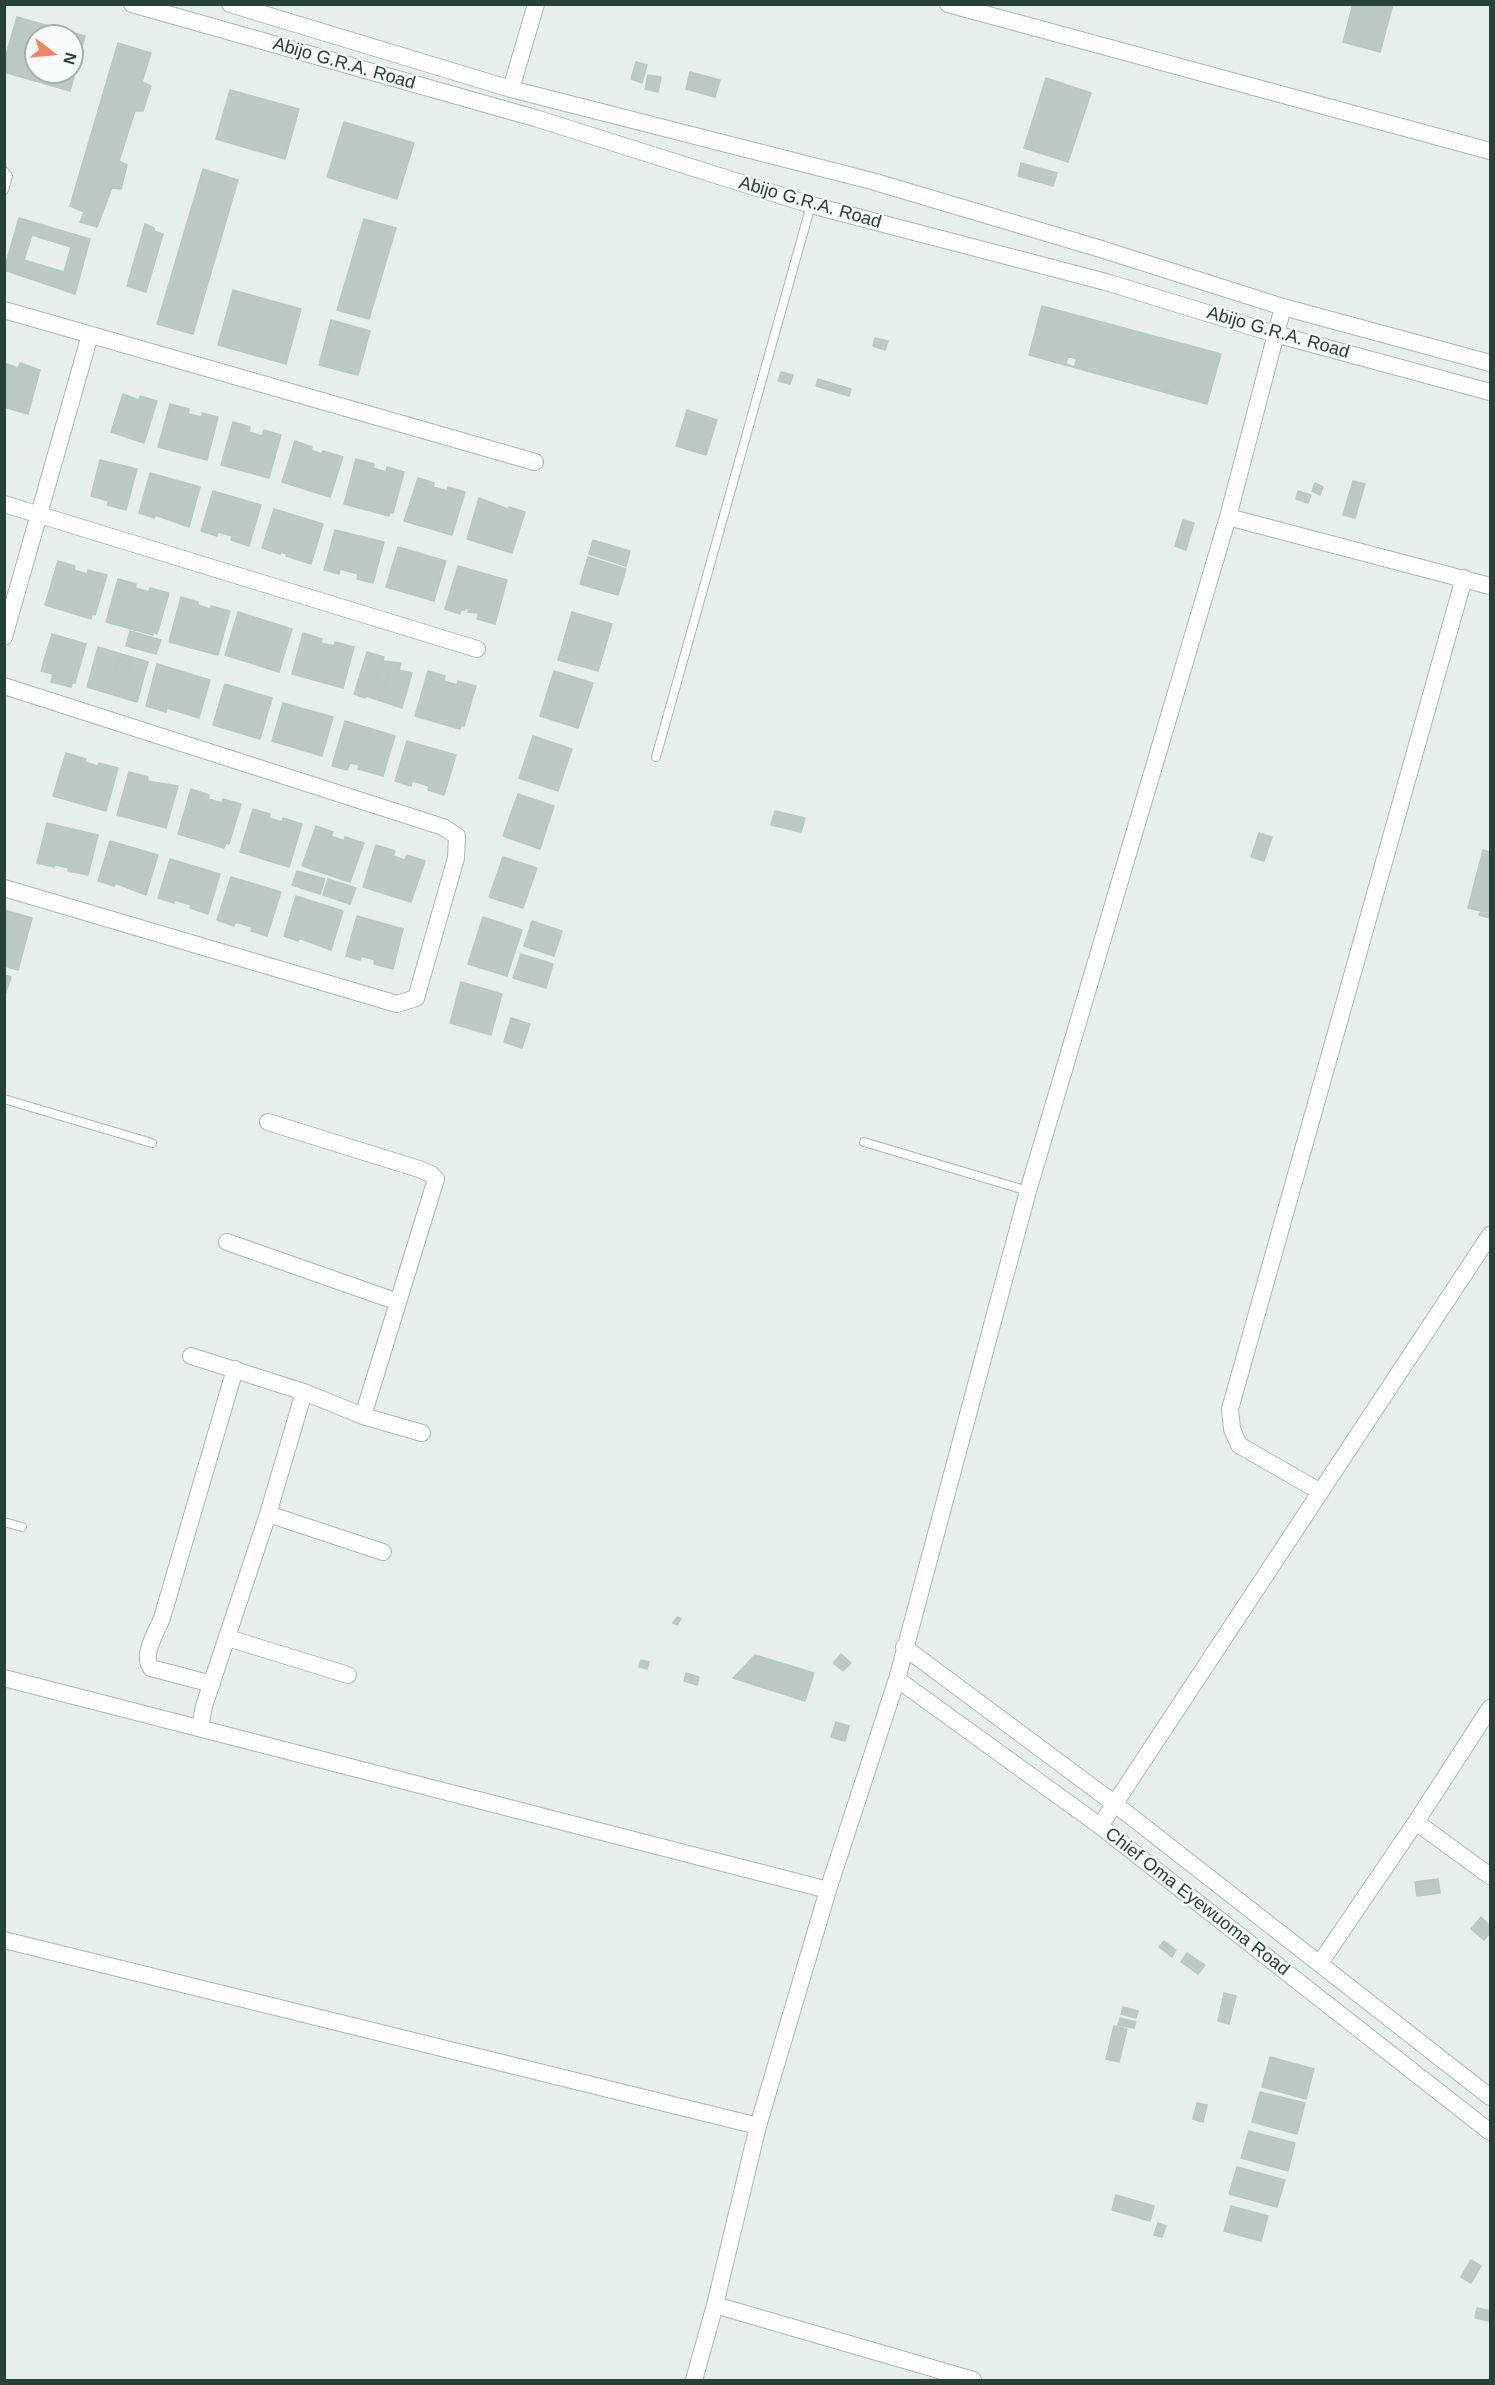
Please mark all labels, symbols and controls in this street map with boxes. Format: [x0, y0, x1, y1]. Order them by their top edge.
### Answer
north arrow [24, 24, 84, 84]
street label: Abijo G.R.A. Road [270, 33, 418, 95]
text: N [60, 51, 80, 66]
street label: Abijo G.R.A. Road [736, 172, 884, 234]
street label: Abijo G.R.A. Road [1204, 302, 1352, 364]
street label: Chief Oma Eyewuoma Road [1100, 1823, 1294, 1981]

